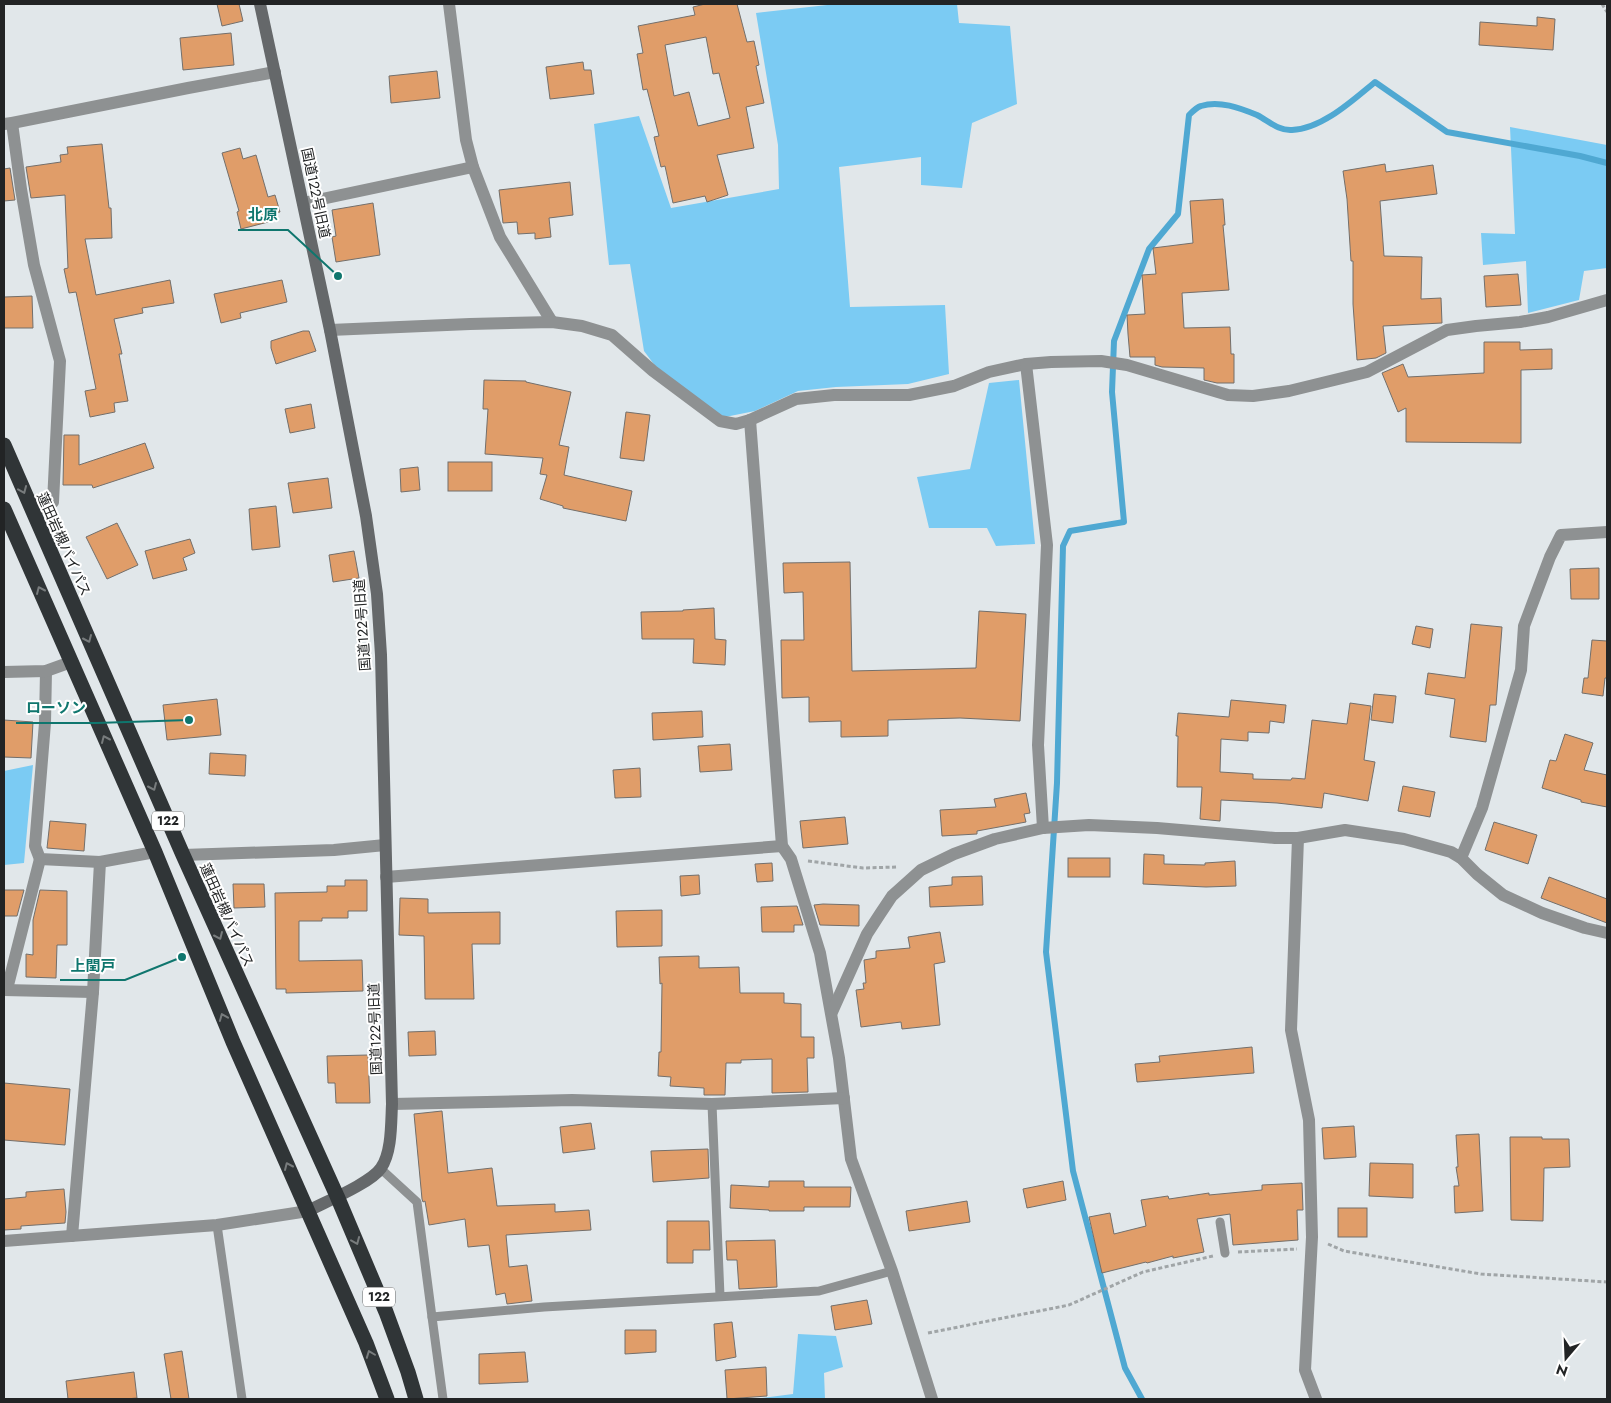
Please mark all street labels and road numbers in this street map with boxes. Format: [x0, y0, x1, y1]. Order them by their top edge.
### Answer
street label: 国道122号旧道 [297, 146, 335, 240]
street label: 蓮田岩槻バイパス [32, 489, 96, 599]
street label: 国道122号旧道 [349, 578, 375, 672]
road number: 122 [152, 811, 184, 830]
street label: 蓮田岩槻バイパス [195, 860, 259, 970]
street label: 国道122号旧道 [363, 983, 387, 1075]
road number: 122 [363, 1288, 395, 1306]

